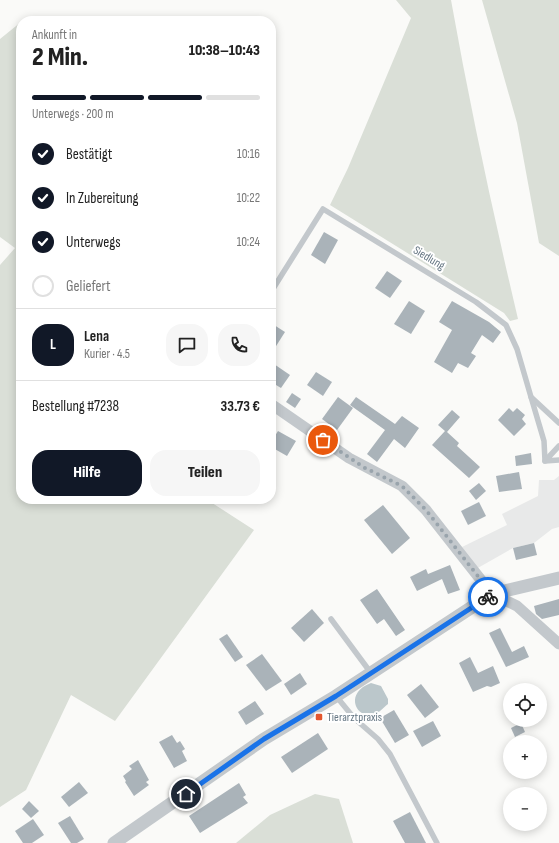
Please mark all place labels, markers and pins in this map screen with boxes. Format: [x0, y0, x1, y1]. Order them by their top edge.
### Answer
pin [306, 423, 340, 457]
place label: Tierarztpraxis [327, 710, 382, 725]
marker: Tierarztpraxis [314, 712, 324, 722]
pin [169, 777, 203, 811]

